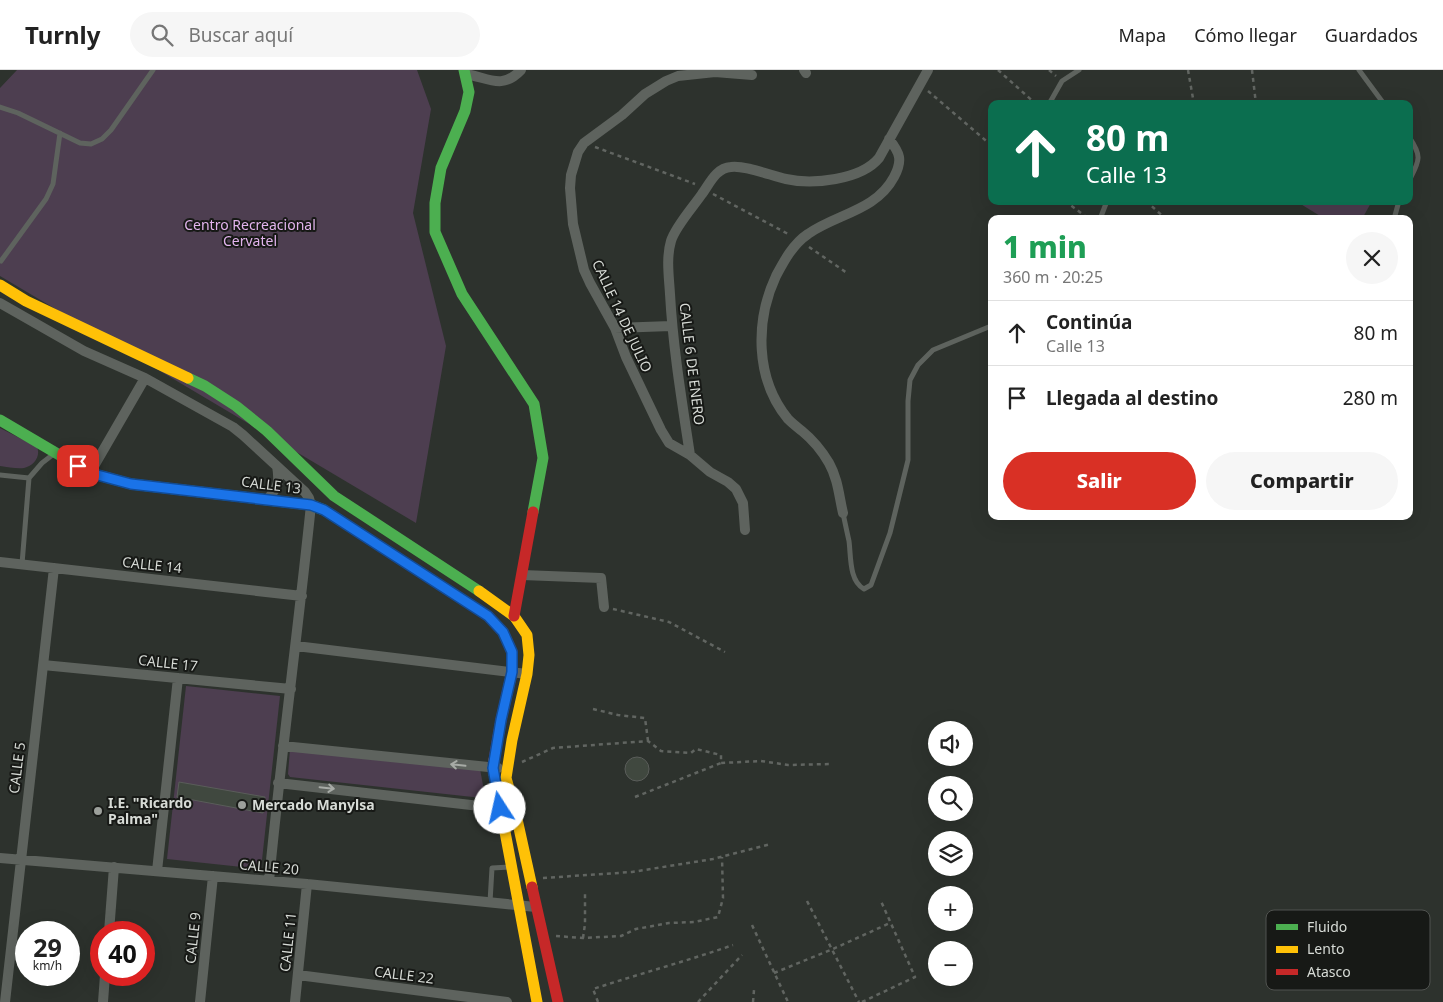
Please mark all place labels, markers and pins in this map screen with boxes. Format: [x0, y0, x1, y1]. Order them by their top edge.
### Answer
pin [57, 445, 99, 487]
place label: I.E. "Ricardo Palma" [108, 793, 192, 828]
place label: Mercado Manylsa [252, 795, 375, 814]
marker: Mercado Manylsa [236, 799, 248, 811]
marker: I.E. "Ricardo Palma" [92, 805, 104, 817]

